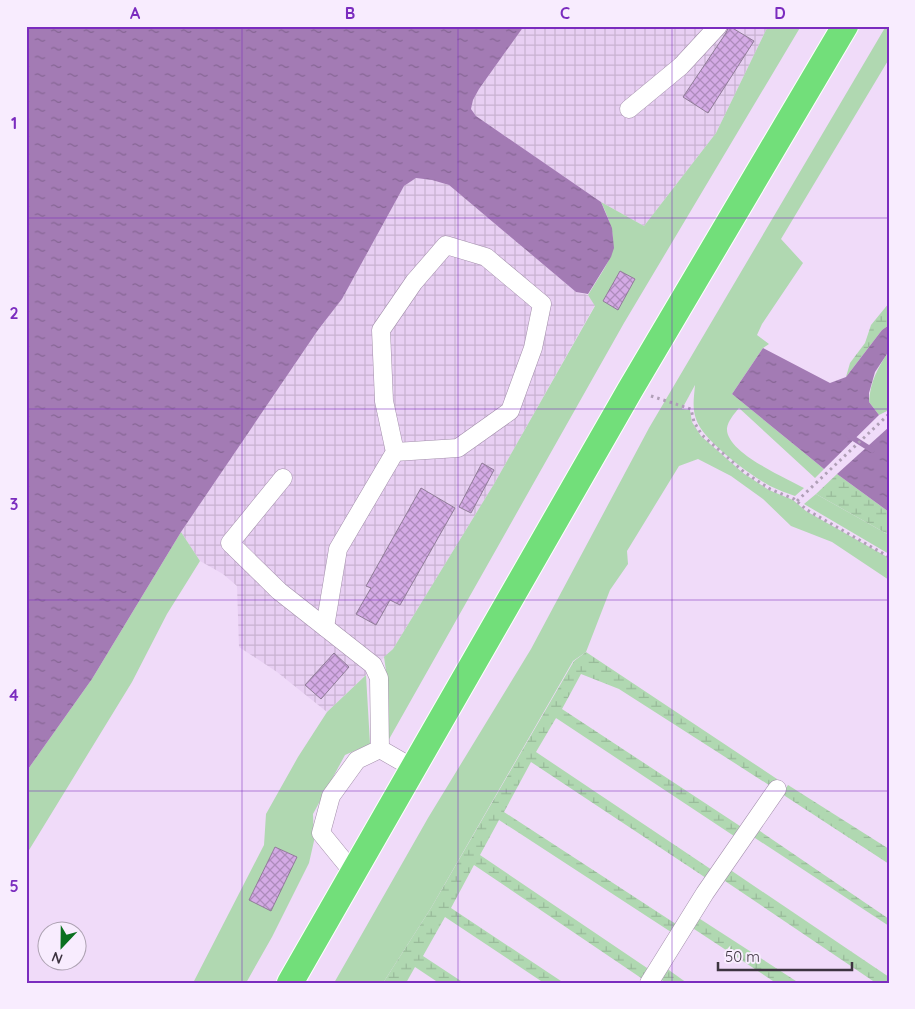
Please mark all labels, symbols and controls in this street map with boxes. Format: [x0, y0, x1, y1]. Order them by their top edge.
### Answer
text: A [130, 3, 141, 23]
text: B [345, 3, 355, 23]
text: C [560, 3, 570, 23]
text: D [774, 3, 786, 23]
text: 1 [11, 113, 17, 133]
text: 2 [9, 303, 19, 323]
text: 3 [10, 494, 18, 514]
text: 4 [9, 685, 19, 705]
text: 5 [9, 876, 19, 896]
north arrow [38, 922, 88, 972]
scale bar [718, 939, 851, 971]
text: 50 m [725, 947, 760, 966]
text: N [49, 948, 65, 968]

